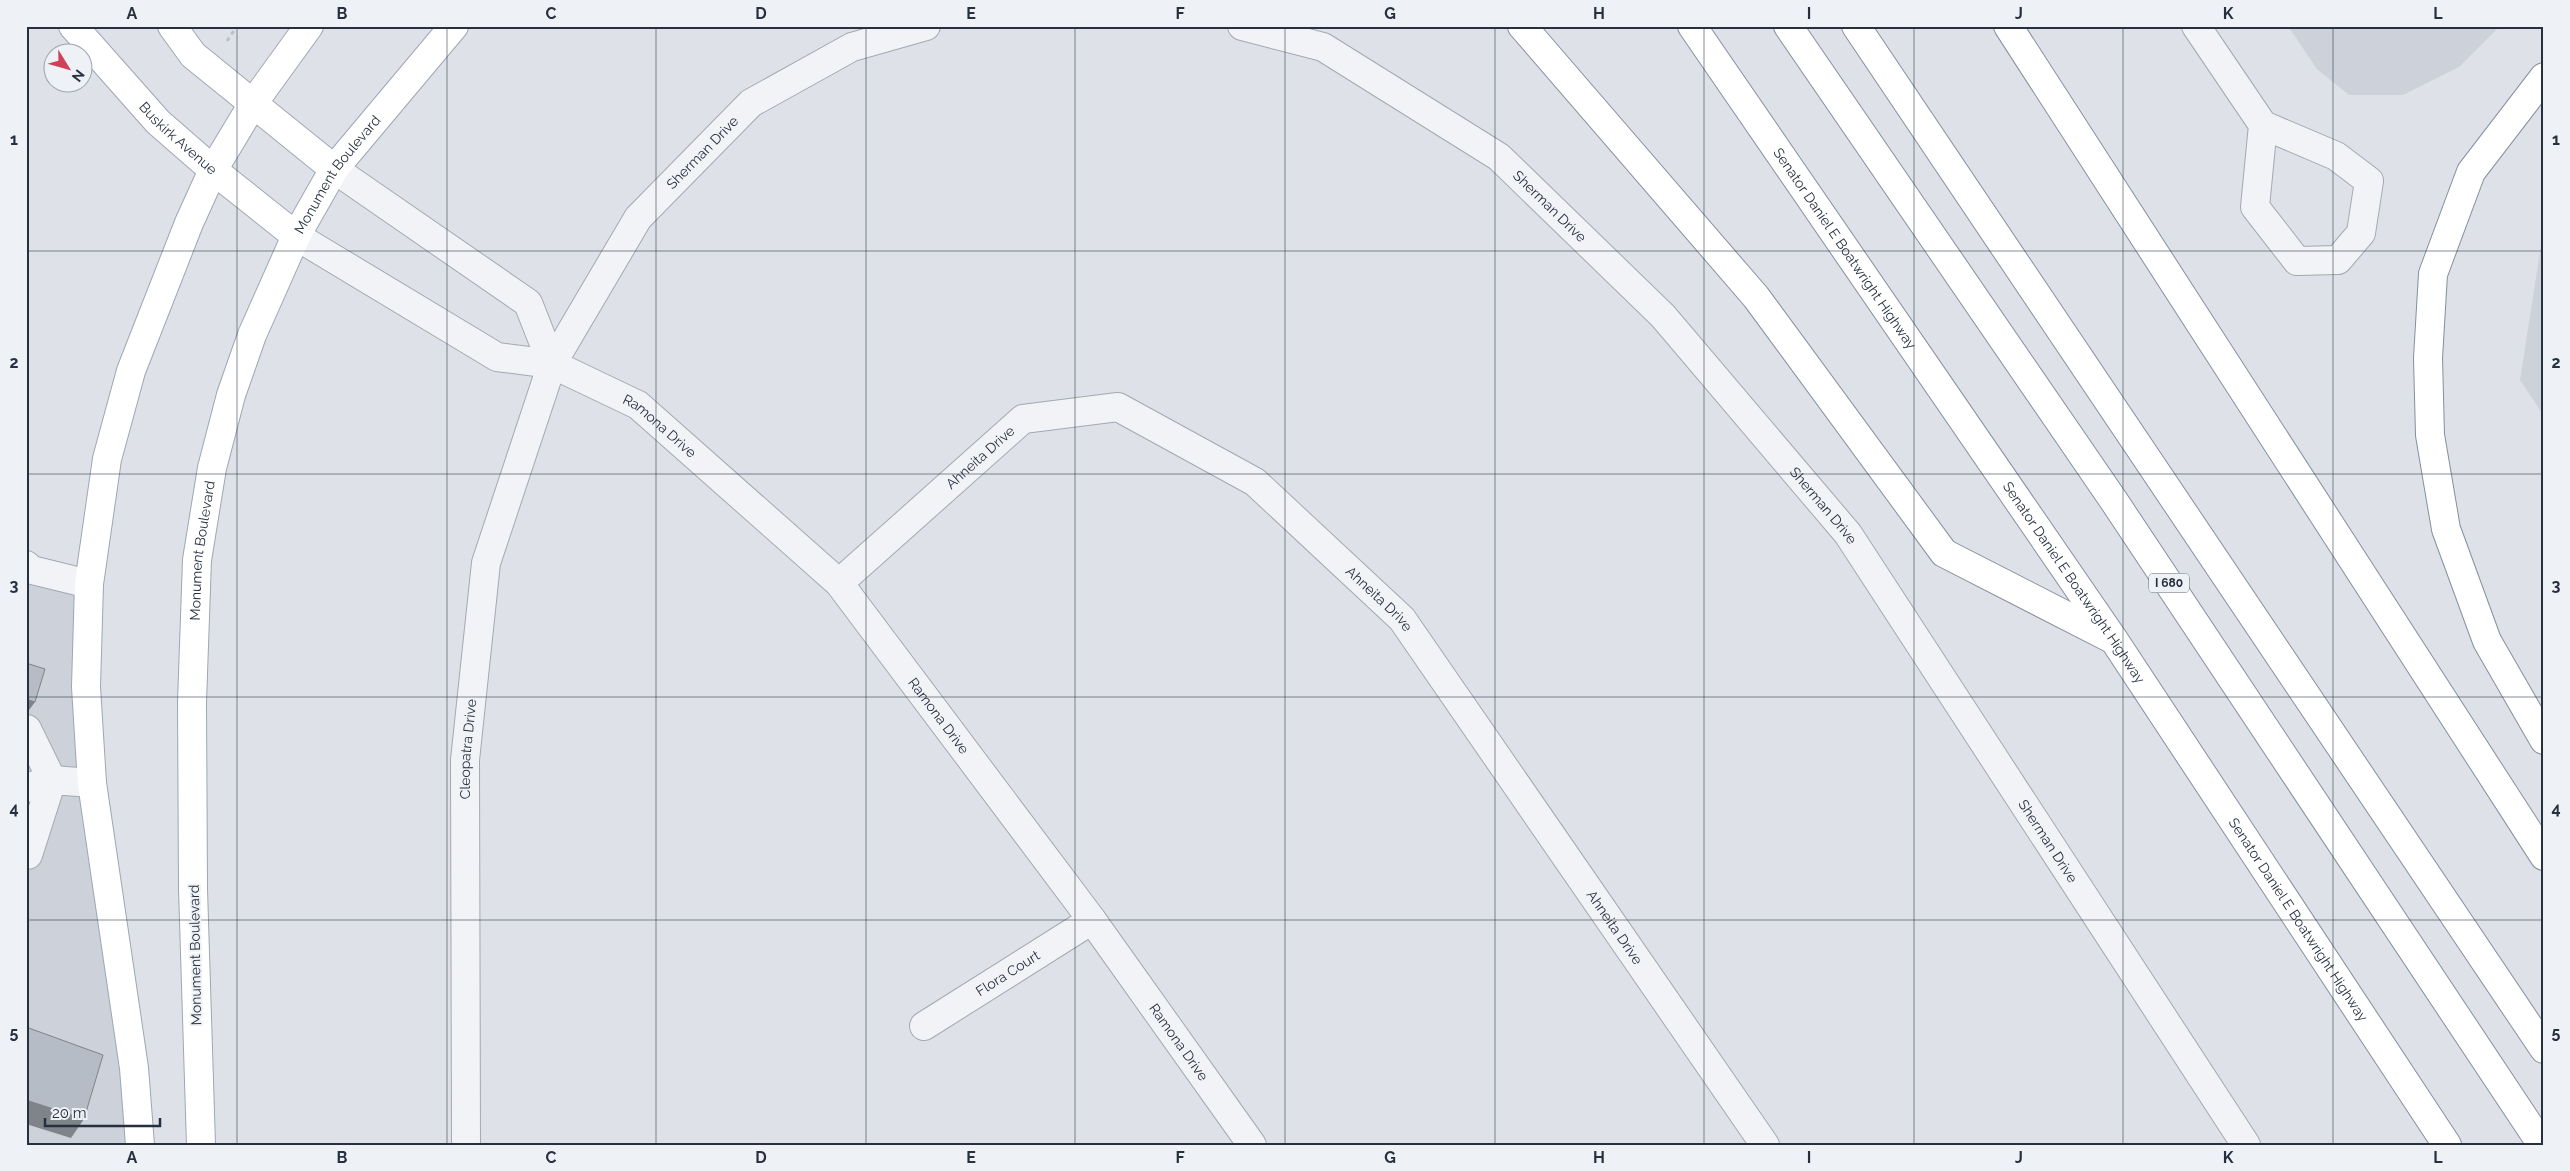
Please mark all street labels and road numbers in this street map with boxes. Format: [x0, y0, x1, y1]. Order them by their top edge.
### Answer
street label: Buskirk Avenue [136, 99, 220, 178]
street label: Monument Boulevard [291, 112, 384, 237]
street label: Sherman Drive [663, 113, 742, 192]
street label: Senator Daniel E Boatwright Highway [1770, 145, 1920, 352]
street label: Sherman Drive [1510, 167, 1590, 245]
street label: Ramona Drive [620, 391, 699, 461]
street label: Ahneita Drive [942, 423, 1018, 492]
street label: Sherman Drive [1787, 464, 1860, 547]
street label: Senator Daniel E Boatwright Highway [2000, 479, 2149, 687]
street label: Monument Boulevard [187, 480, 218, 621]
street label: Ahneita Drive [1343, 563, 1416, 634]
road number: I 680 [2149, 574, 2189, 592]
street label: Ramona Drive [905, 675, 972, 757]
street label: Cleopatra Drive [457, 698, 479, 799]
street label: Sherman Drive [2015, 797, 2081, 885]
street label: Senator Daniel E Boatwright Highway [2226, 815, 2371, 1025]
street label: Monument Boulevard [186, 885, 204, 1025]
street label: Ahneita Drive [1584, 887, 1646, 967]
street label: Flora Court [973, 947, 1043, 999]
street label: Ramona Drive [1146, 1000, 1212, 1084]

